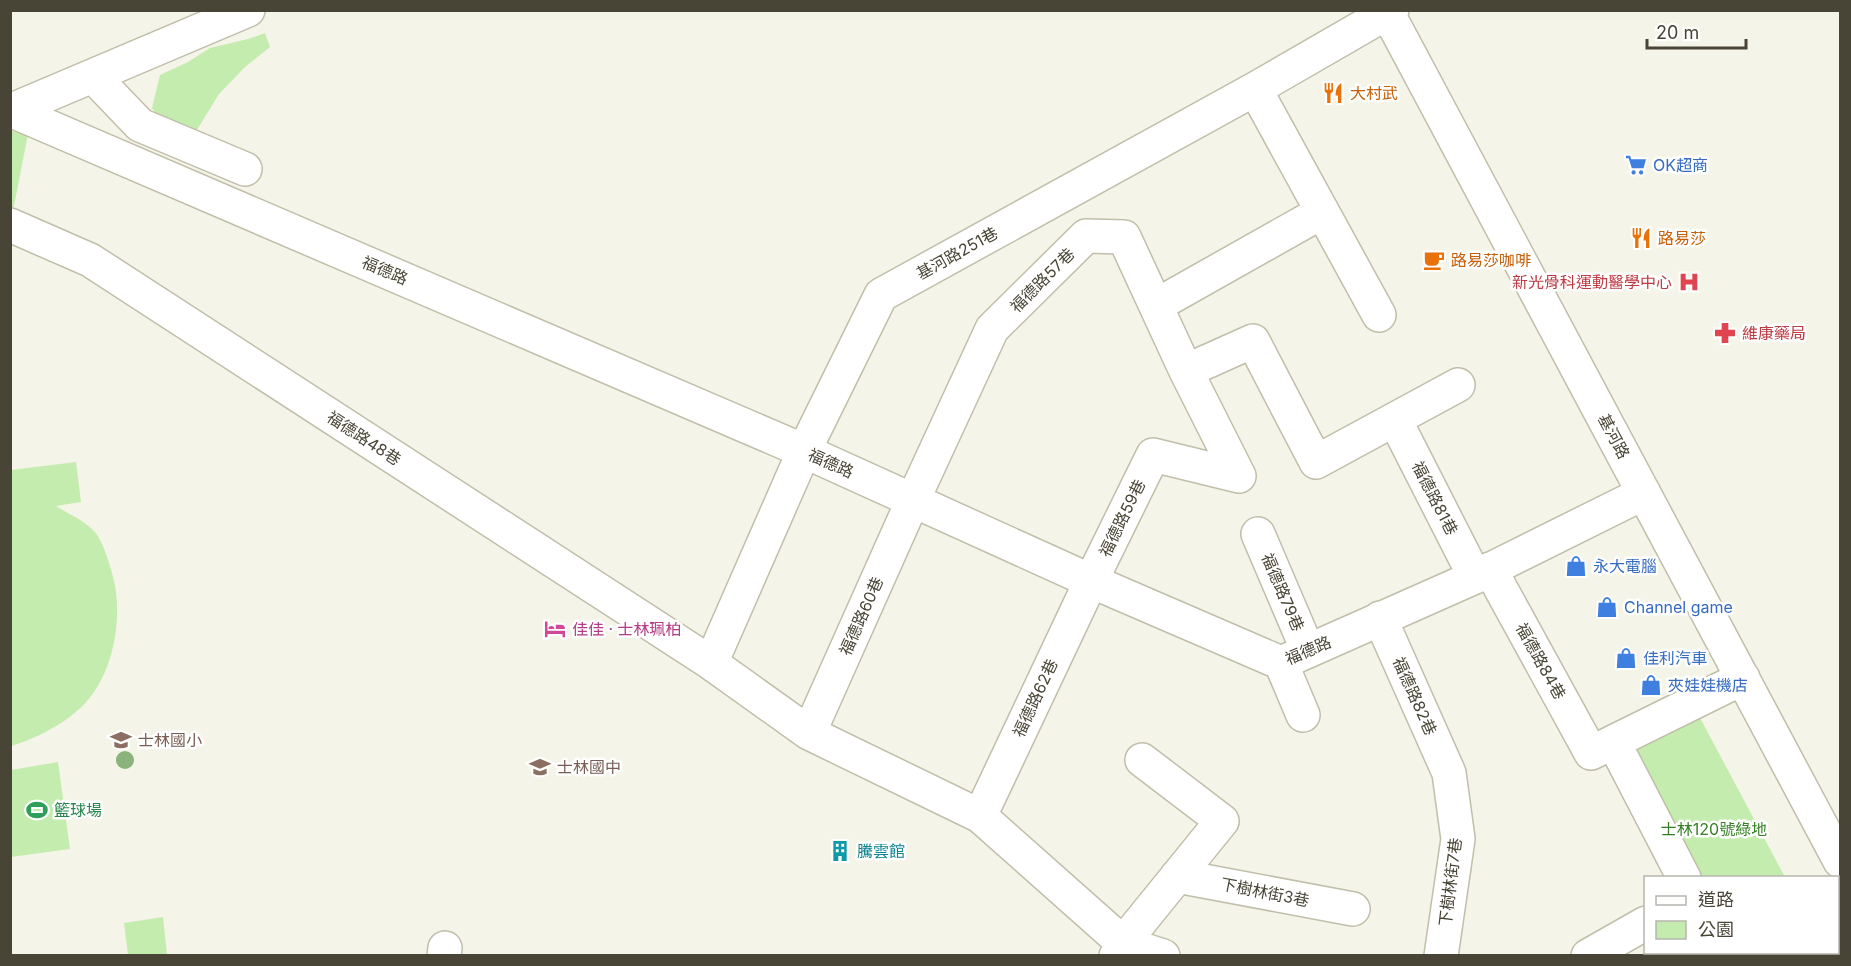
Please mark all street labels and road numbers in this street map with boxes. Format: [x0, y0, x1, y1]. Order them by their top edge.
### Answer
street label: 基河路251巷 [913, 222, 1001, 284]
street label: 福德路57巷 [1006, 244, 1078, 316]
street label: 福德路 [359, 251, 411, 289]
street label: 福德路48巷 [323, 407, 405, 469]
street label: 基河路 [1594, 410, 1634, 462]
street label: 福德路 [805, 444, 857, 482]
street label: 福德路81巷 [1408, 458, 1462, 538]
street label: 福德路59巷 [1095, 476, 1149, 560]
street label: 福德路79巷 [1258, 550, 1308, 634]
street label: 福德路60巷 [835, 574, 887, 658]
street label: 福德路84巷 [1512, 619, 1570, 703]
street label: 福德路 [1282, 631, 1334, 669]
street label: 福德路82巷 [1389, 654, 1441, 738]
street label: 福德路62巷 [1008, 656, 1062, 740]
street label: 下樹林街7巷 [1435, 837, 1465, 927]
street label: 下樹林街3巷 [1219, 874, 1311, 910]

